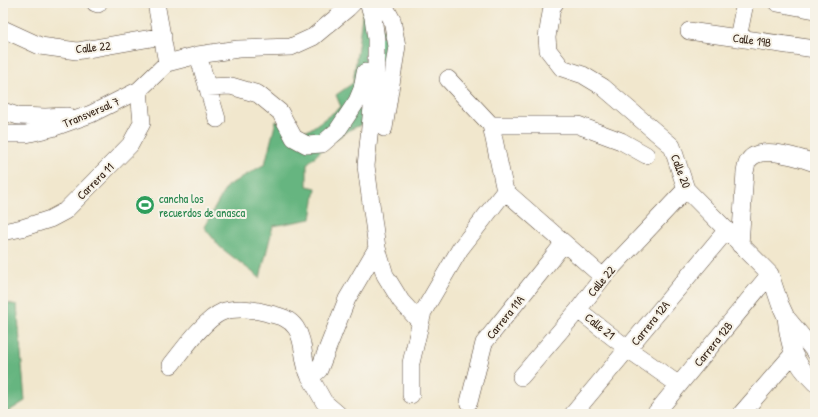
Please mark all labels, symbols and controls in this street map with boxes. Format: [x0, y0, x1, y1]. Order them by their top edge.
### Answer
street label: Calle 19B [732, 29, 772, 51]
street label: Calle 22 [75, 37, 112, 57]
street label: Transversal 7 [60, 92, 122, 132]
street label: Calle 20 [667, 152, 695, 190]
street label: Carrera 11 [73, 159, 117, 203]
place label: cancha los recuerdos de anasca [159, 190, 245, 221]
sports icon: cancha los recuerdos de anasca [134, 194, 156, 216]
street label: Calle 22 [583, 262, 619, 300]
street label: Carrera 11A [482, 291, 528, 343]
street label: Carrera 12A [627, 297, 673, 349]
street label: Calle 21 [581, 309, 619, 343]
street label: Carrera 12B [690, 318, 736, 370]

